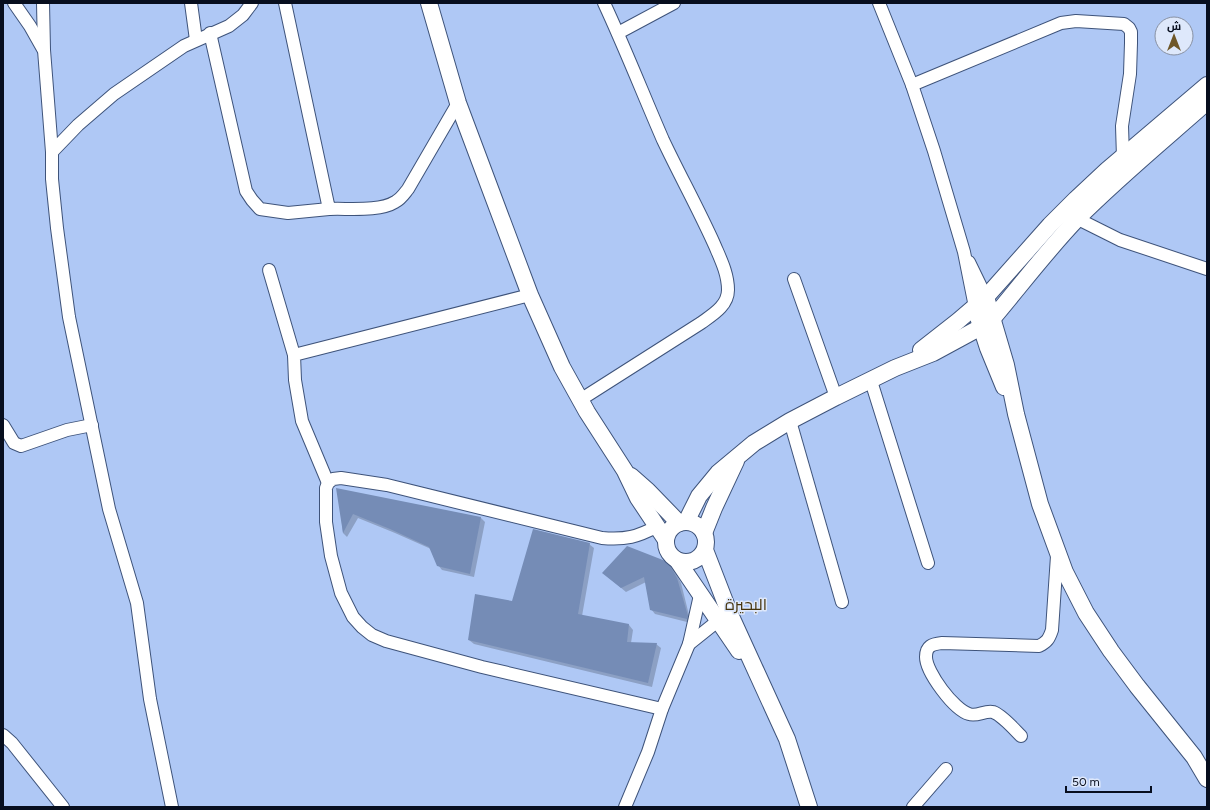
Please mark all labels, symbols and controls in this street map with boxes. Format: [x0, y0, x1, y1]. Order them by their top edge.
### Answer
north arrow [1154, 16, 1194, 56]
text: ش [1167, 20, 1181, 33]
district label: البحيرة [725, 595, 767, 614]
scale bar [1066, 768, 1151, 794]
text: 50 m [1072, 775, 1100, 789]

